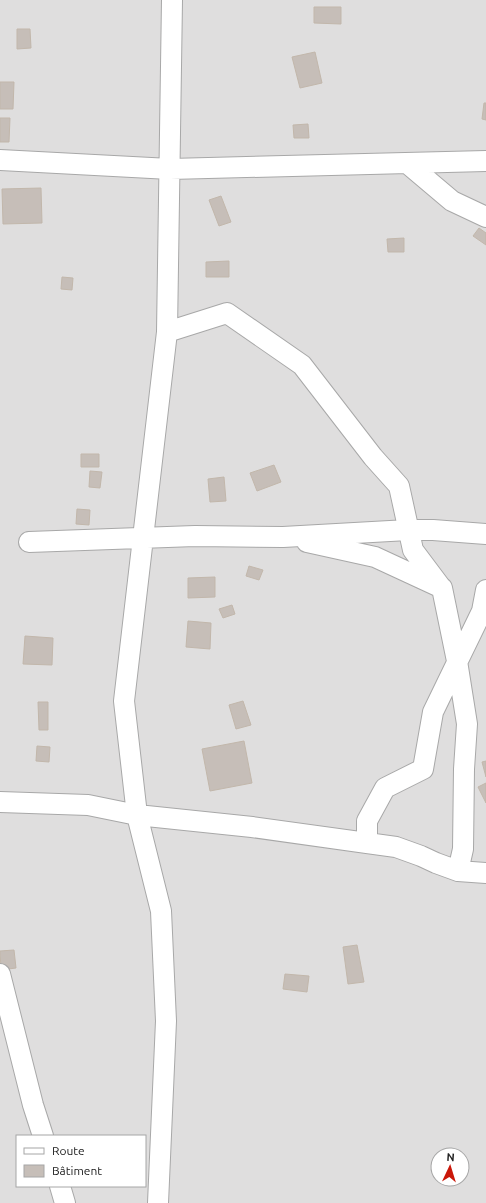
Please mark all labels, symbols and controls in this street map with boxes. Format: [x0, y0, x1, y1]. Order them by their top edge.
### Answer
legend [16, 1135, 146, 1187]
text: Route [52, 1144, 85, 1157]
north arrow [430, 1147, 470, 1187]
text: N [446, 1151, 455, 1163]
text: Bâtiment [52, 1164, 102, 1177]

